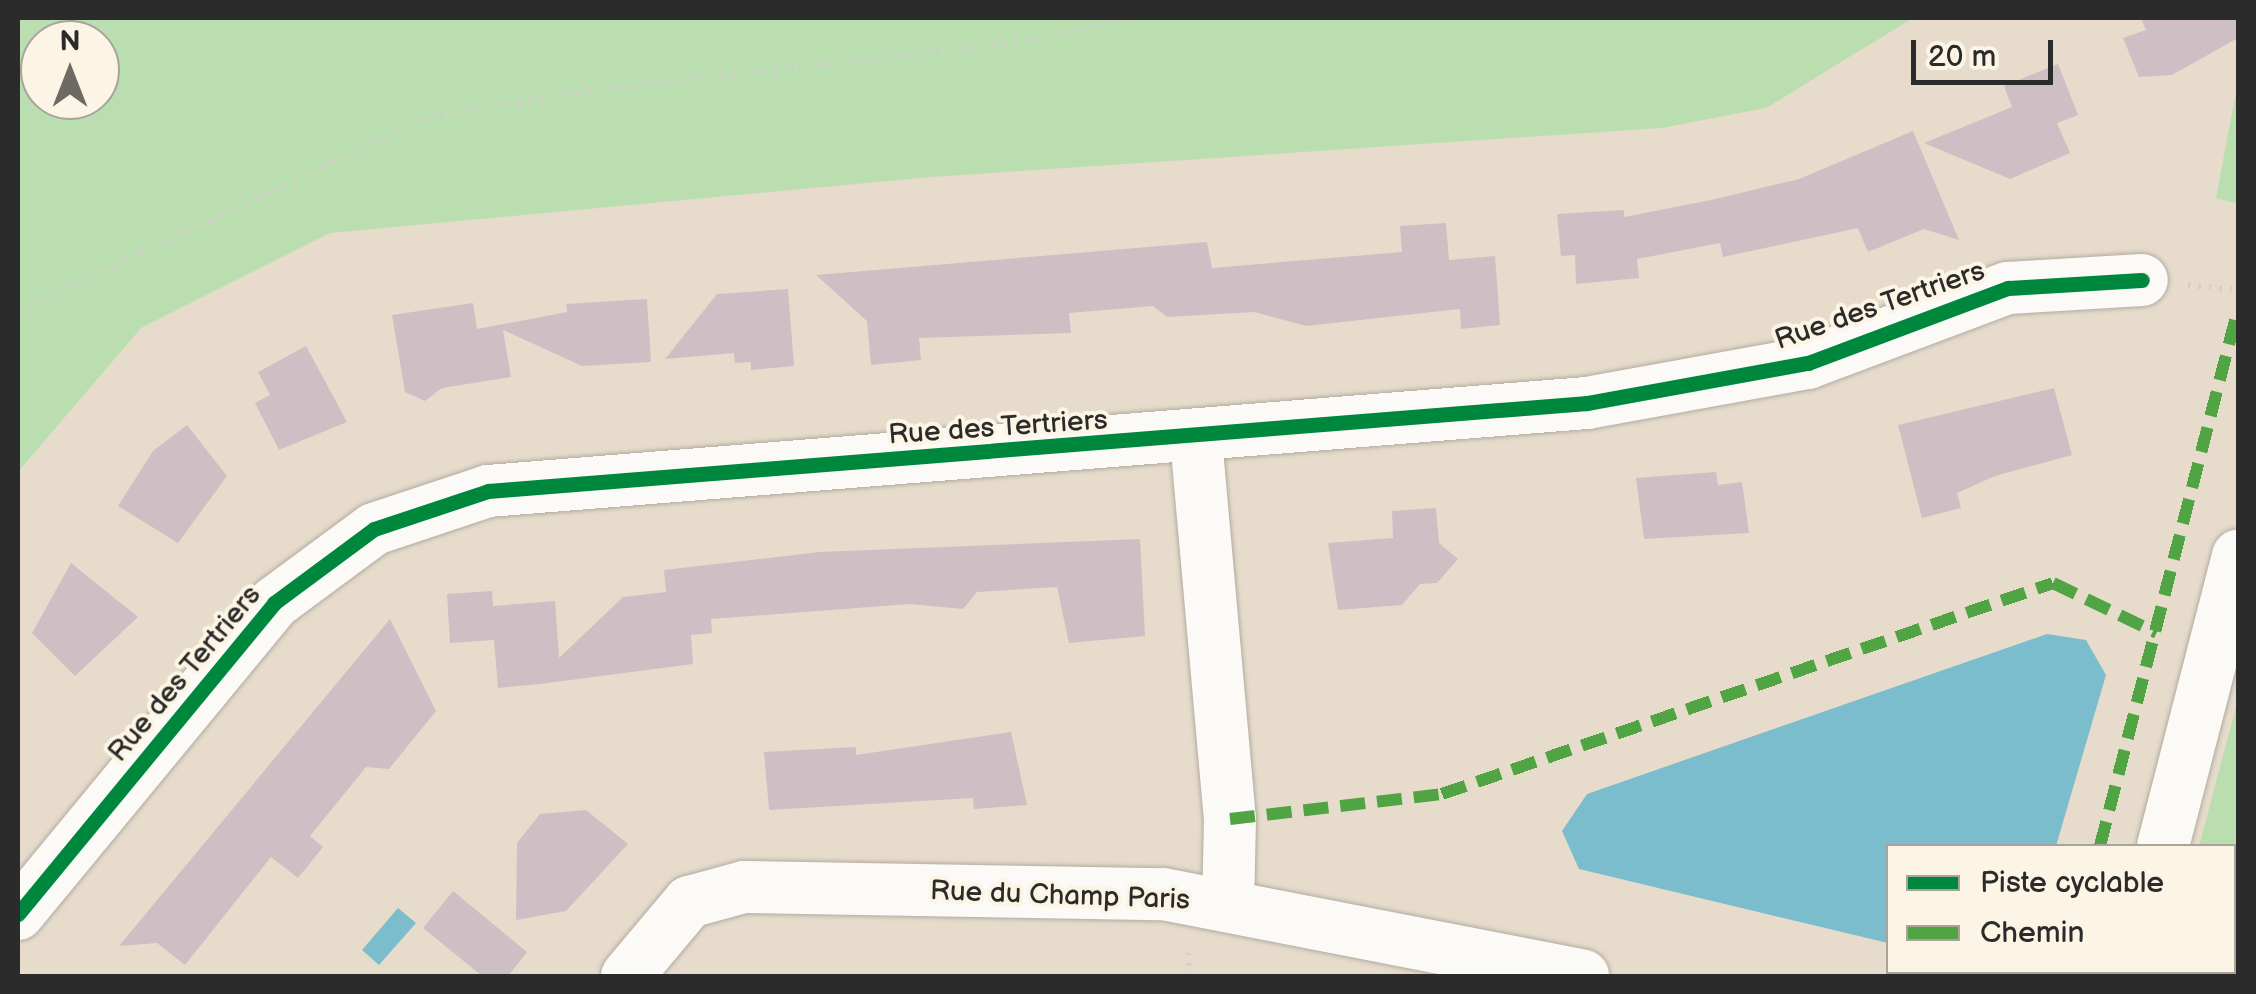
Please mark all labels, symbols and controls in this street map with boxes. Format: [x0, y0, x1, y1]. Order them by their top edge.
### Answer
north arrow [20, 20, 120, 120]
scale bar [1916, 20, 2058, 82]
text: N [59, 25, 81, 58]
text: 20 m [1928, 39, 1996, 75]
street label: Rue des Tertriers [1770, 254, 1990, 358]
street label: Rue des Tertriers [887, 404, 1109, 452]
street label: Rue des Tertriers [101, 579, 269, 769]
legend [1886, 844, 2236, 974]
text: Piste cyclable [1980, 865, 2164, 901]
street label: Rue du Champ Paris [930, 875, 1190, 917]
text: Chemin [1980, 915, 2084, 951]

